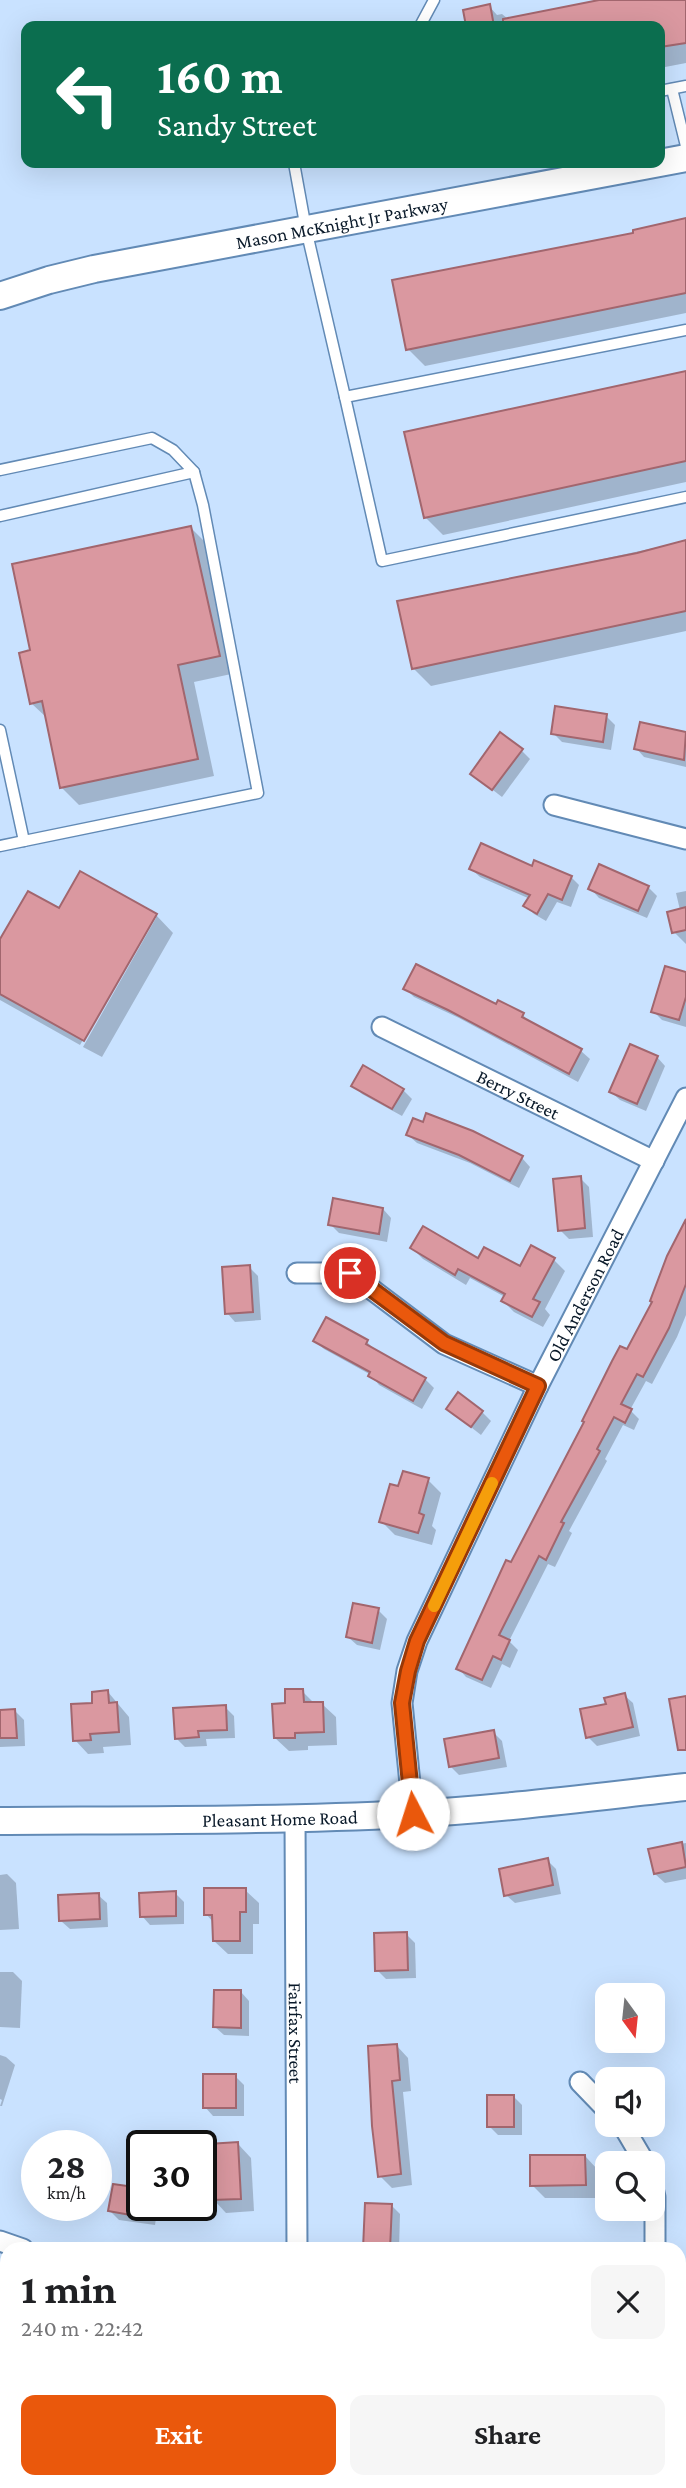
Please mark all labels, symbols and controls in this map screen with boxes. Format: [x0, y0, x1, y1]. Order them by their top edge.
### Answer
icon: left [42, 49, 133, 140]
text: 160 m [157, 49, 283, 104]
text: Sandy Street [157, 107, 317, 143]
street label: Mason McKnight Jr Parkway [234, 192, 450, 253]
street label: Berry Street [474, 1065, 564, 1124]
street label: Old Anderson Road [542, 1225, 628, 1365]
pin [320, 1243, 380, 1303]
icon: arrive [331, 1254, 369, 1292]
position arrow [376, 1777, 450, 1851]
street label: Pleasant Home Road [202, 1806, 358, 1830]
street label: Fairfax Street [285, 1982, 307, 2084]
north arrow [595, 1983, 665, 2053]
map controls [595, 1983, 665, 2221]
button: sound [595, 2067, 665, 2137]
speed limit sign: 30 [126, 2130, 217, 2221]
text: 28 [47, 2147, 86, 2186]
button: search [595, 2151, 665, 2221]
text: km/h [47, 2183, 86, 2203]
text: 1 min [21, 2265, 117, 2312]
button: close [591, 2265, 665, 2339]
text: 240 m · 22:42 [21, 2315, 143, 2341]
button: Exit [21, 2395, 336, 2475]
button: Share [350, 2395, 665, 2475]

